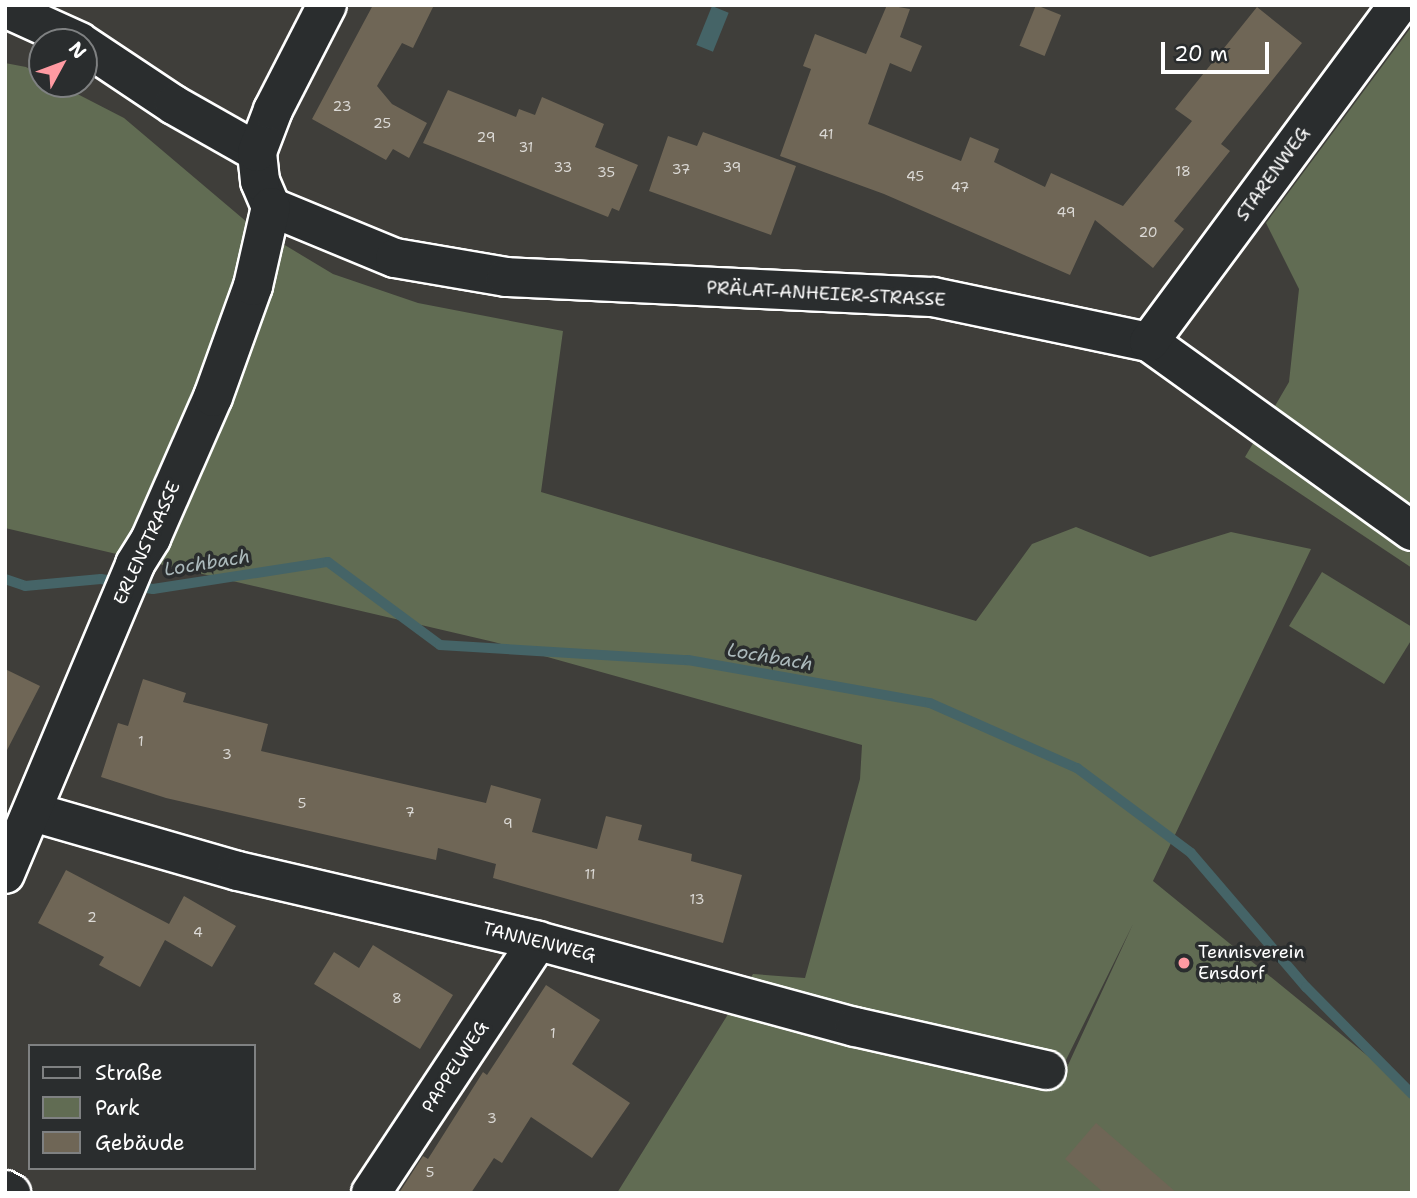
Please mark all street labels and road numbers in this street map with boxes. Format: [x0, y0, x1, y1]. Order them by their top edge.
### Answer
street label: STARENWEG [1232, 123, 1314, 225]
street label: PRÄLAT-ANHEIER-STRASSE [706, 277, 946, 311]
street label: ERLENSTRASSE [109, 478, 185, 608]
street label: TANNENWEG [480, 918, 598, 966]
street label: PAPPELWEG [417, 1017, 493, 1117]

